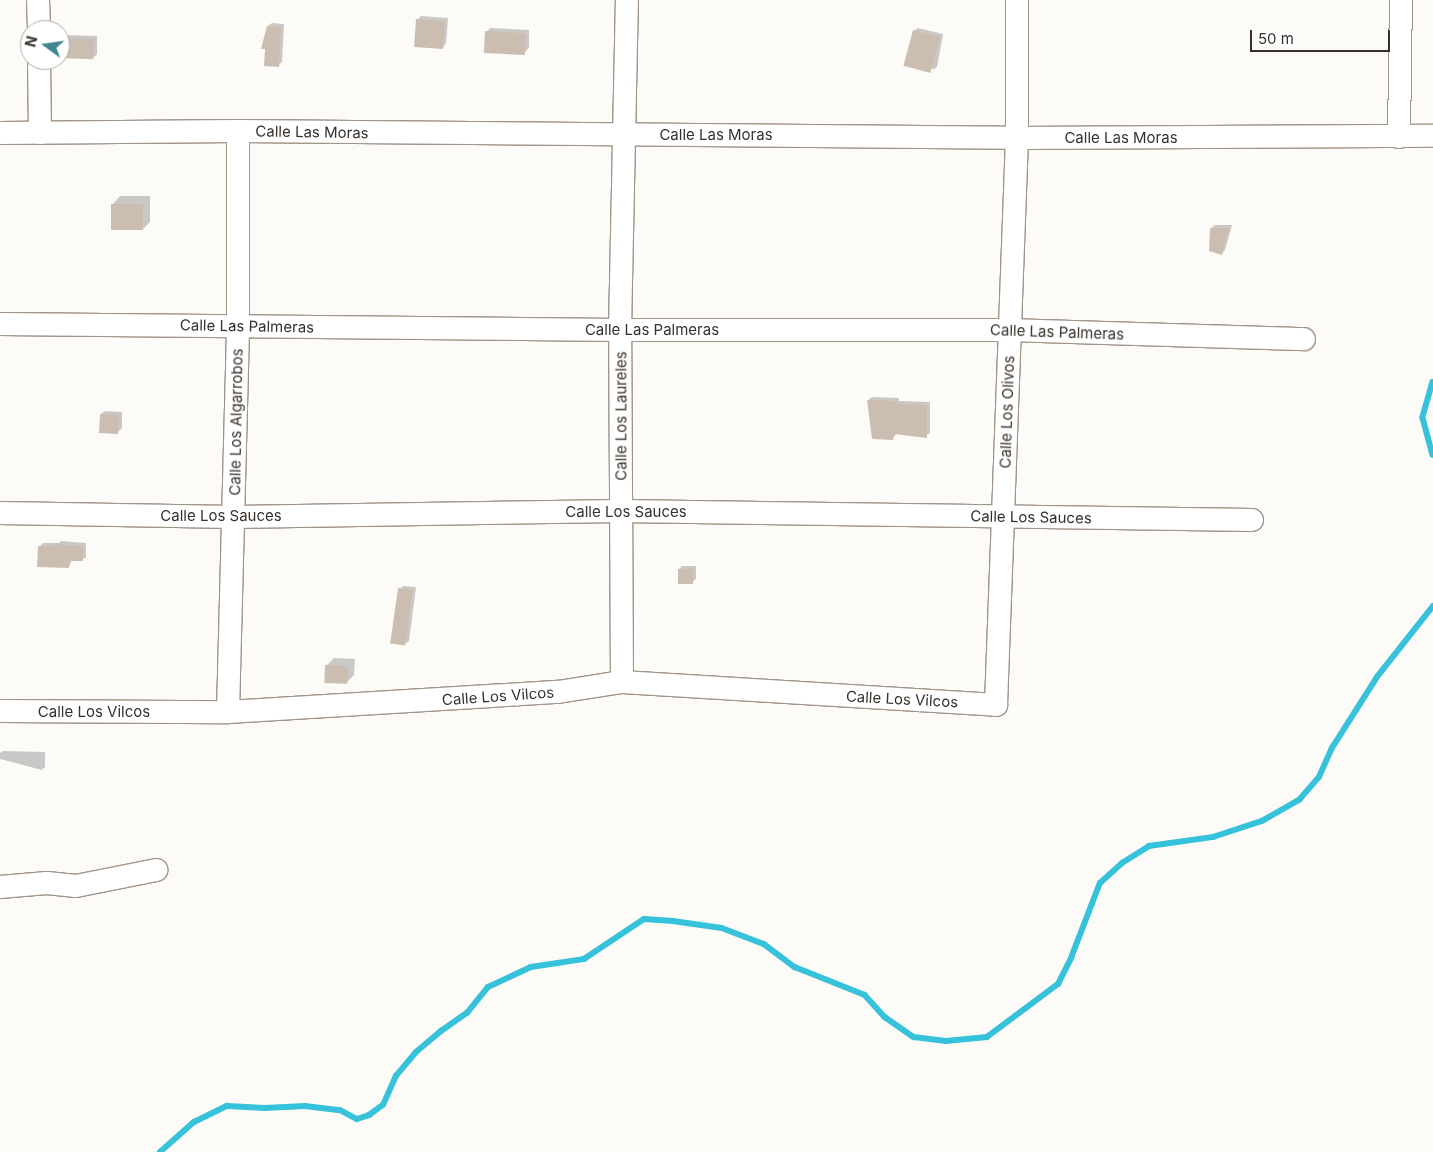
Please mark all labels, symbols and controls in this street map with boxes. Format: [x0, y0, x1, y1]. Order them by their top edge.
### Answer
north arrow [20, 20, 70, 70]
scale bar [1253, 20, 1393, 52]
text: 50 m [1258, 29, 1294, 48]
text: N [21, 34, 40, 49]
street label: Calle Las Moras [255, 122, 369, 142]
street label: Calle Las Moras [659, 126, 773, 144]
street label: Calle Las Moras [1064, 129, 1178, 147]
street label: Calle Las Palmeras [180, 316, 314, 336]
street label: Calle Las Palmeras [585, 321, 719, 339]
street label: Calle Las Palmeras [990, 321, 1124, 343]
street label: Calle Los Algarrobos [226, 348, 246, 496]
street label: Calle Los Laureles [612, 351, 630, 481]
street label: Calle Los Olivos [996, 355, 1018, 469]
street label: Calle Los Sauces [565, 503, 687, 521]
street label: Calle Los Sauces [160, 507, 282, 525]
street label: Calle Los Sauces [970, 507, 1092, 527]
street label: Calle Los Vilcos [441, 683, 555, 709]
street label: Calle Los Vilcos [845, 687, 959, 711]
street label: Calle Los Vilcos [38, 703, 150, 721]

